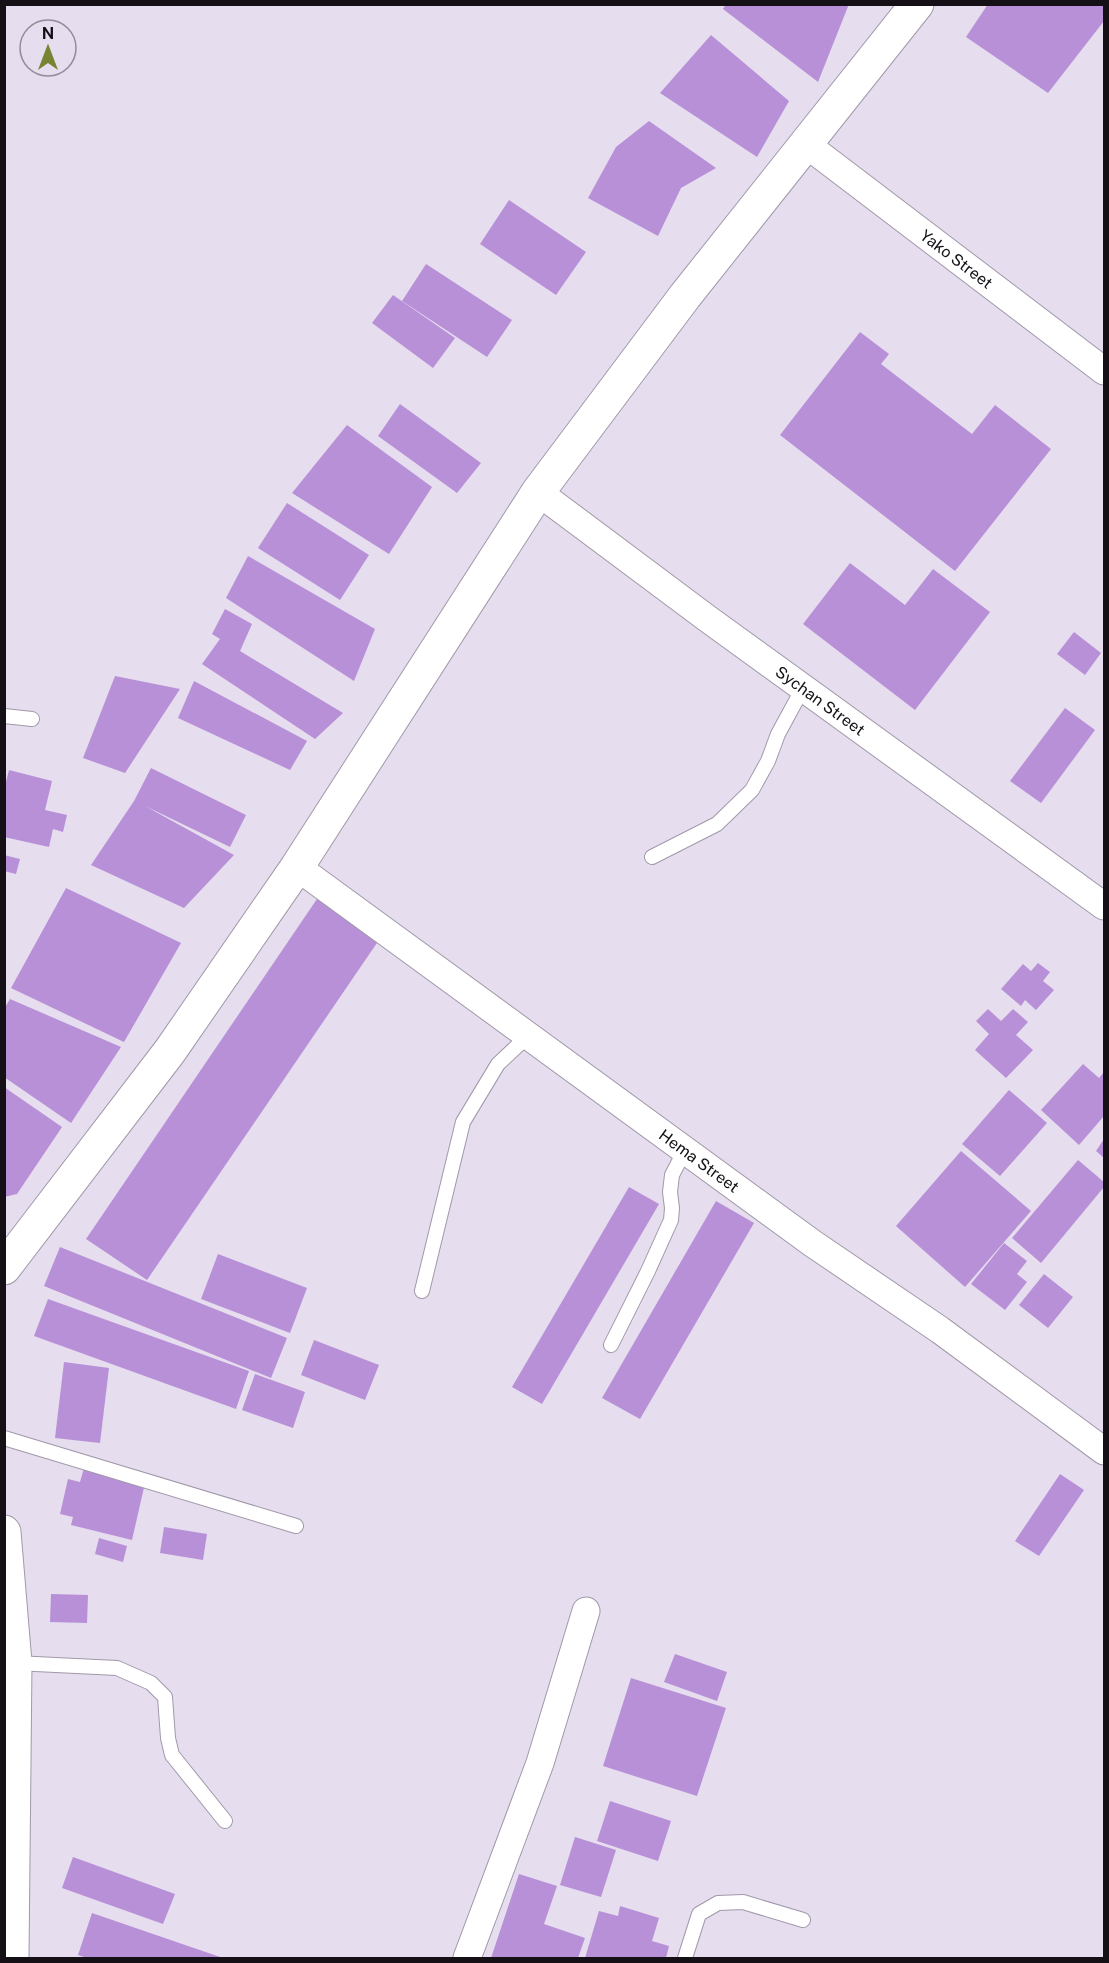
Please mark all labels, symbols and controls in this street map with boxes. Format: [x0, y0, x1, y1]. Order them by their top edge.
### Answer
north arrow [18, 18, 78, 78]
text: N [42, 24, 54, 43]
street label: Yako Street [917, 225, 997, 292]
street label: Sychan Street [772, 662, 869, 739]
street label: Hema Street [655, 1125, 743, 1196]

